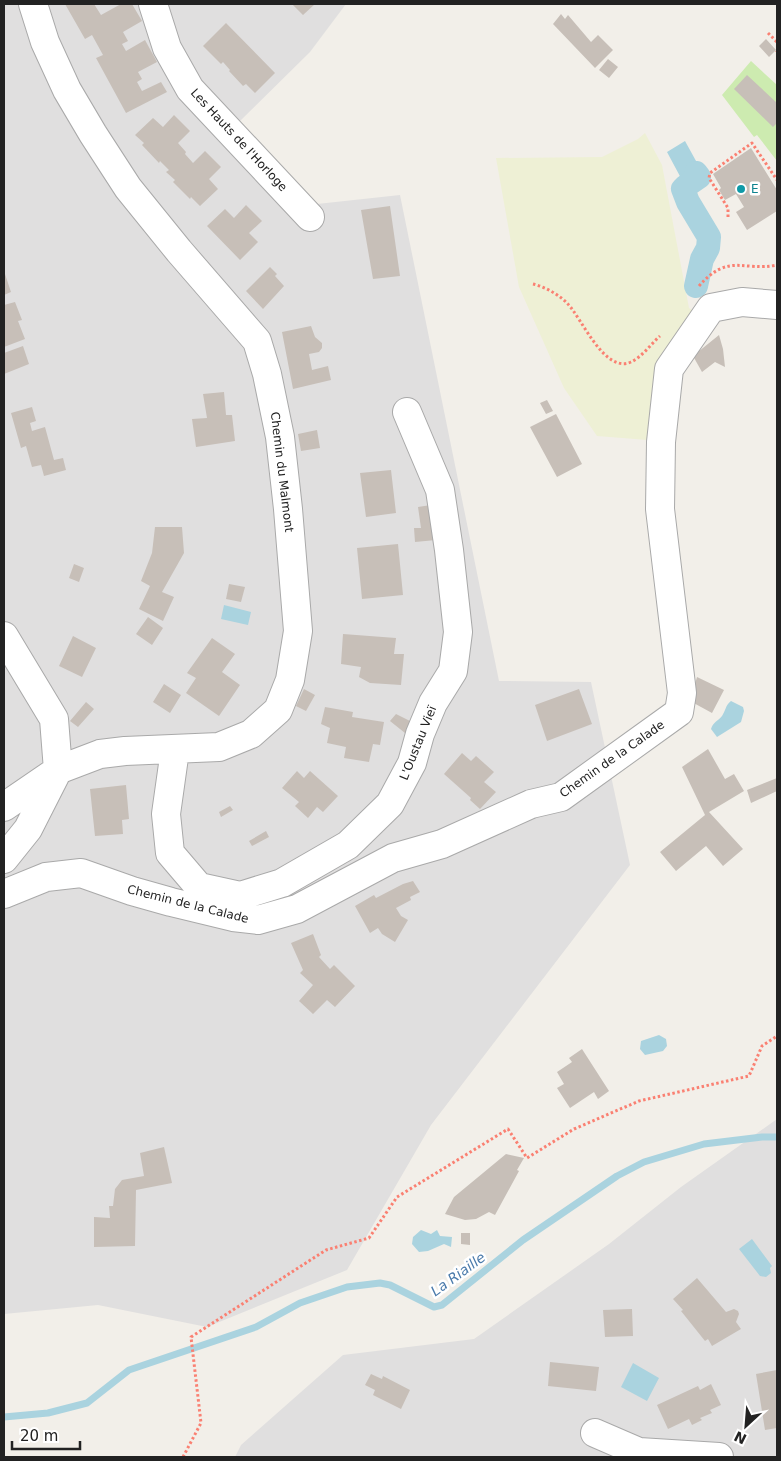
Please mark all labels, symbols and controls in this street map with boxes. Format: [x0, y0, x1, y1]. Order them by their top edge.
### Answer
street label: Les Hauts de l'Horloge [188, 86, 290, 194]
place label: E [751, 182, 759, 196]
marker: E [735, 183, 747, 195]
street label: Chemin du Malmont [268, 411, 296, 533]
street label: L'Oustau Vieï [397, 703, 439, 782]
street label: Chemin de la Calade [557, 718, 667, 800]
street label: Chemin de la Calade [126, 882, 250, 926]
water label: La Riaille [428, 1249, 488, 1299]
north arrow [721, 1401, 771, 1451]
scale bar [12, 1418, 80, 1450]
text: 20 m [20, 1427, 58, 1445]
text: N [732, 1428, 749, 1447]

